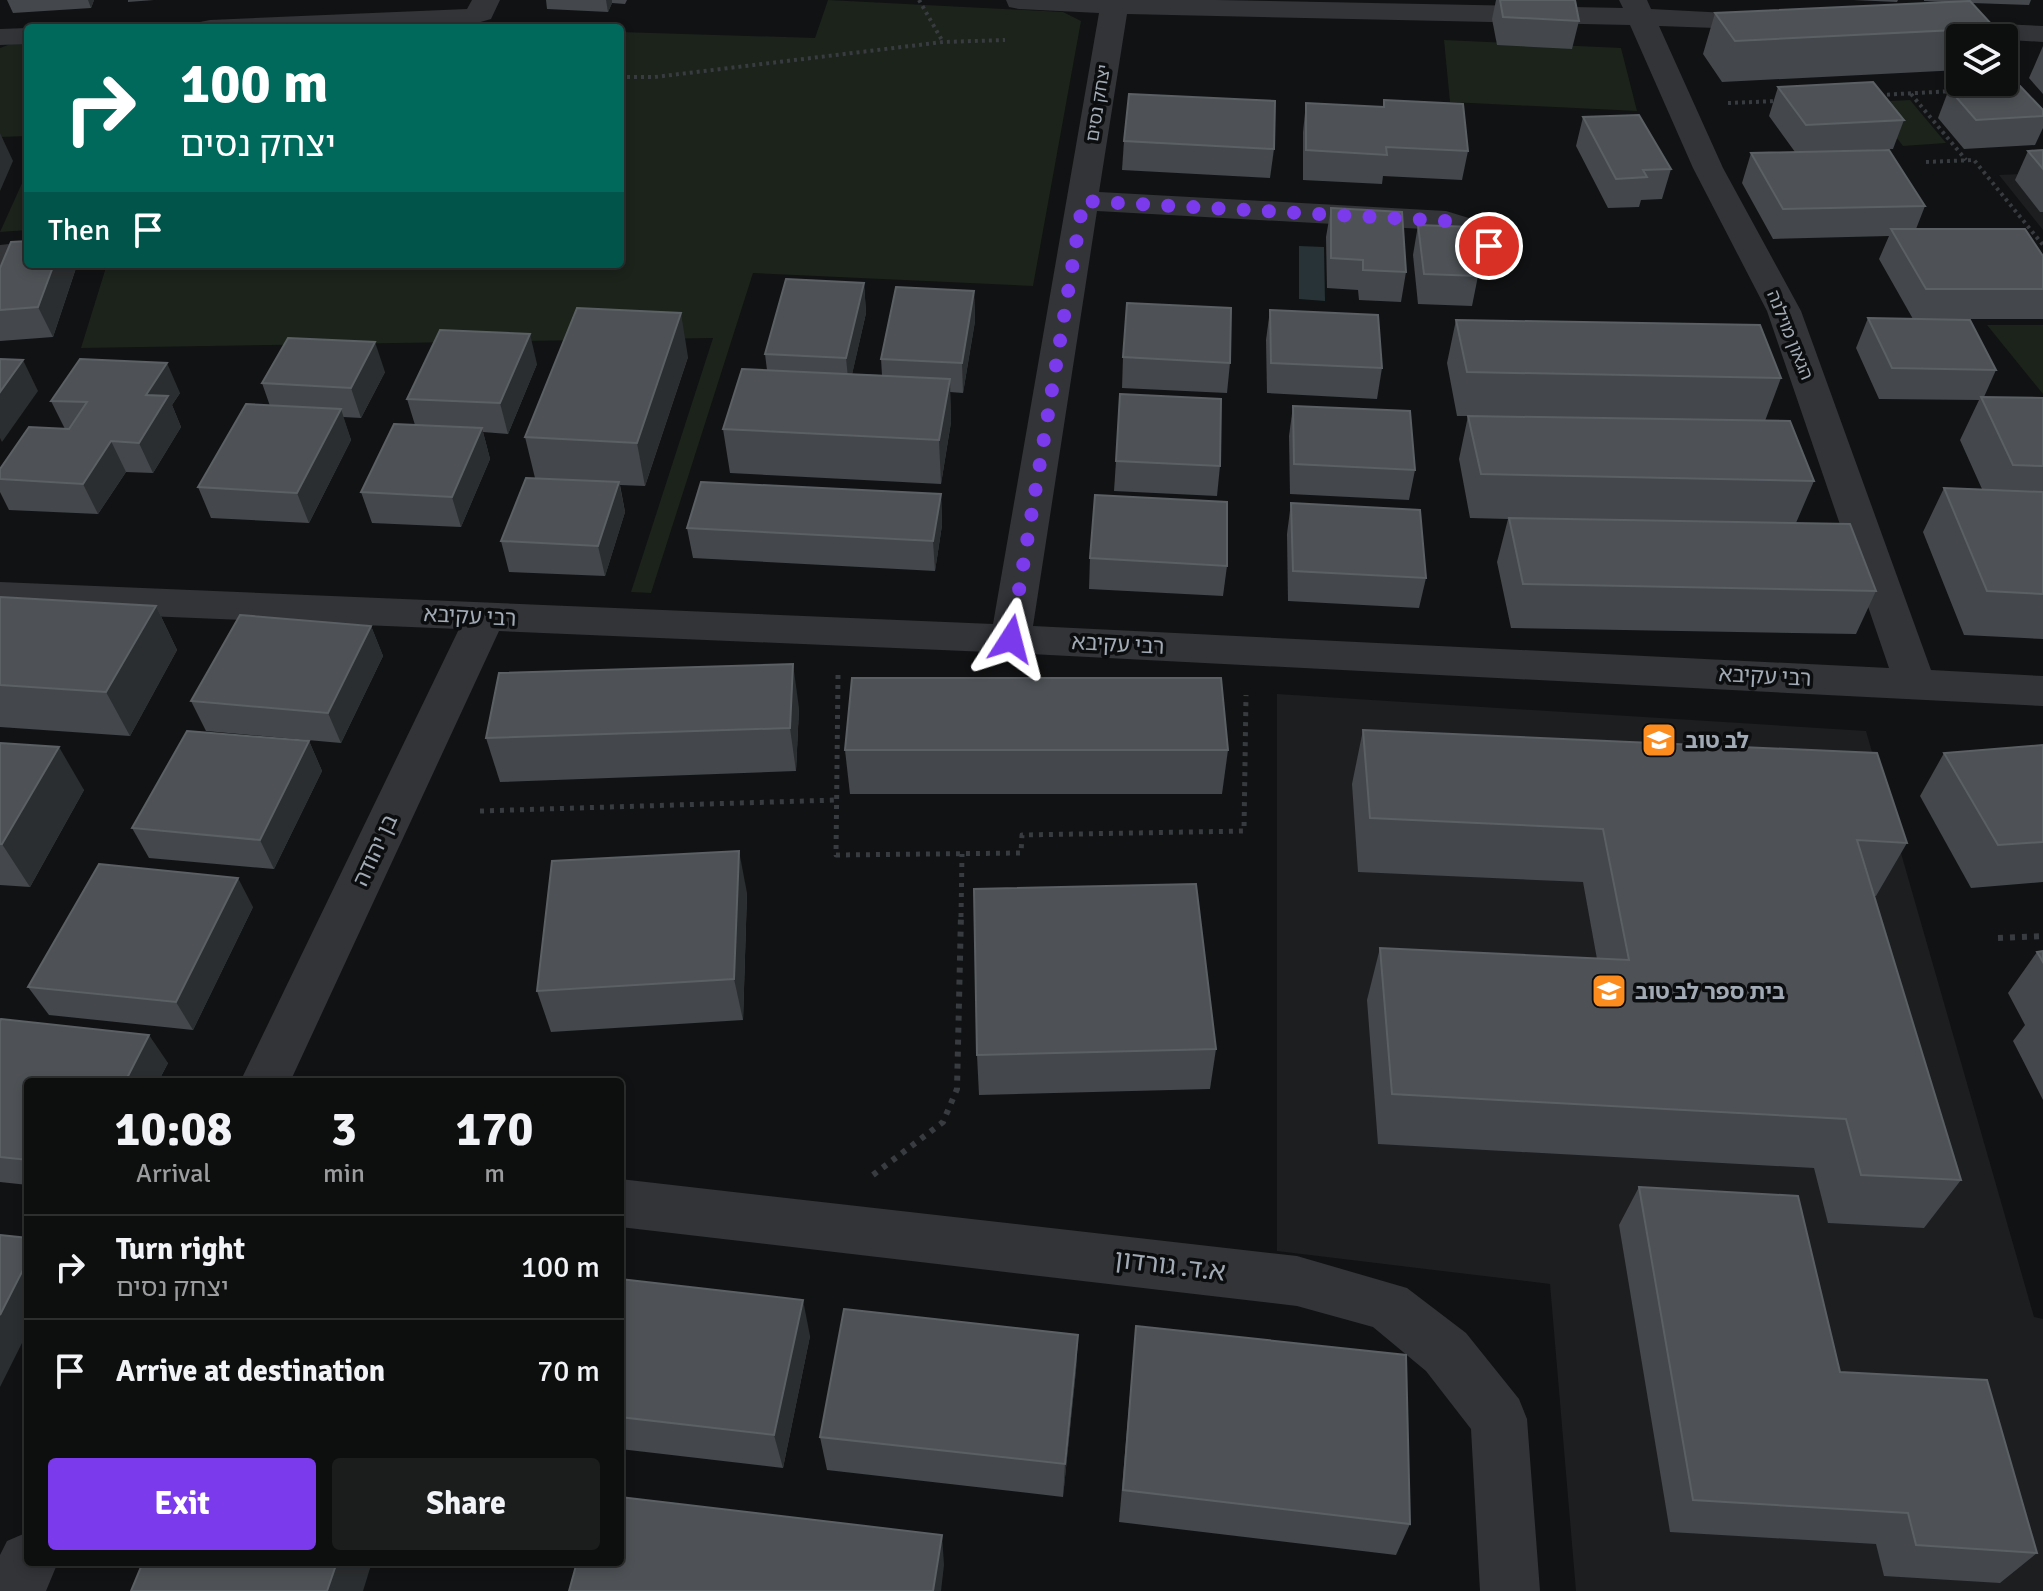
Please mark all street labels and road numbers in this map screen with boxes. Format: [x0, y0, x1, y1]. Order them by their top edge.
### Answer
street label: יצחק נסים [1081, 63, 1115, 143]
street label: הגאון מוילנה [1762, 287, 1818, 383]
street label: רבי עקיבא [423, 600, 517, 632]
street label: רבי עקיבא [1071, 628, 1165, 660]
street label: רבי עקיבא [1718, 660, 1812, 692]
street label: בן יהודה [347, 810, 403, 890]
street label: א.ד. גורדון [1113, 1243, 1227, 1289]

